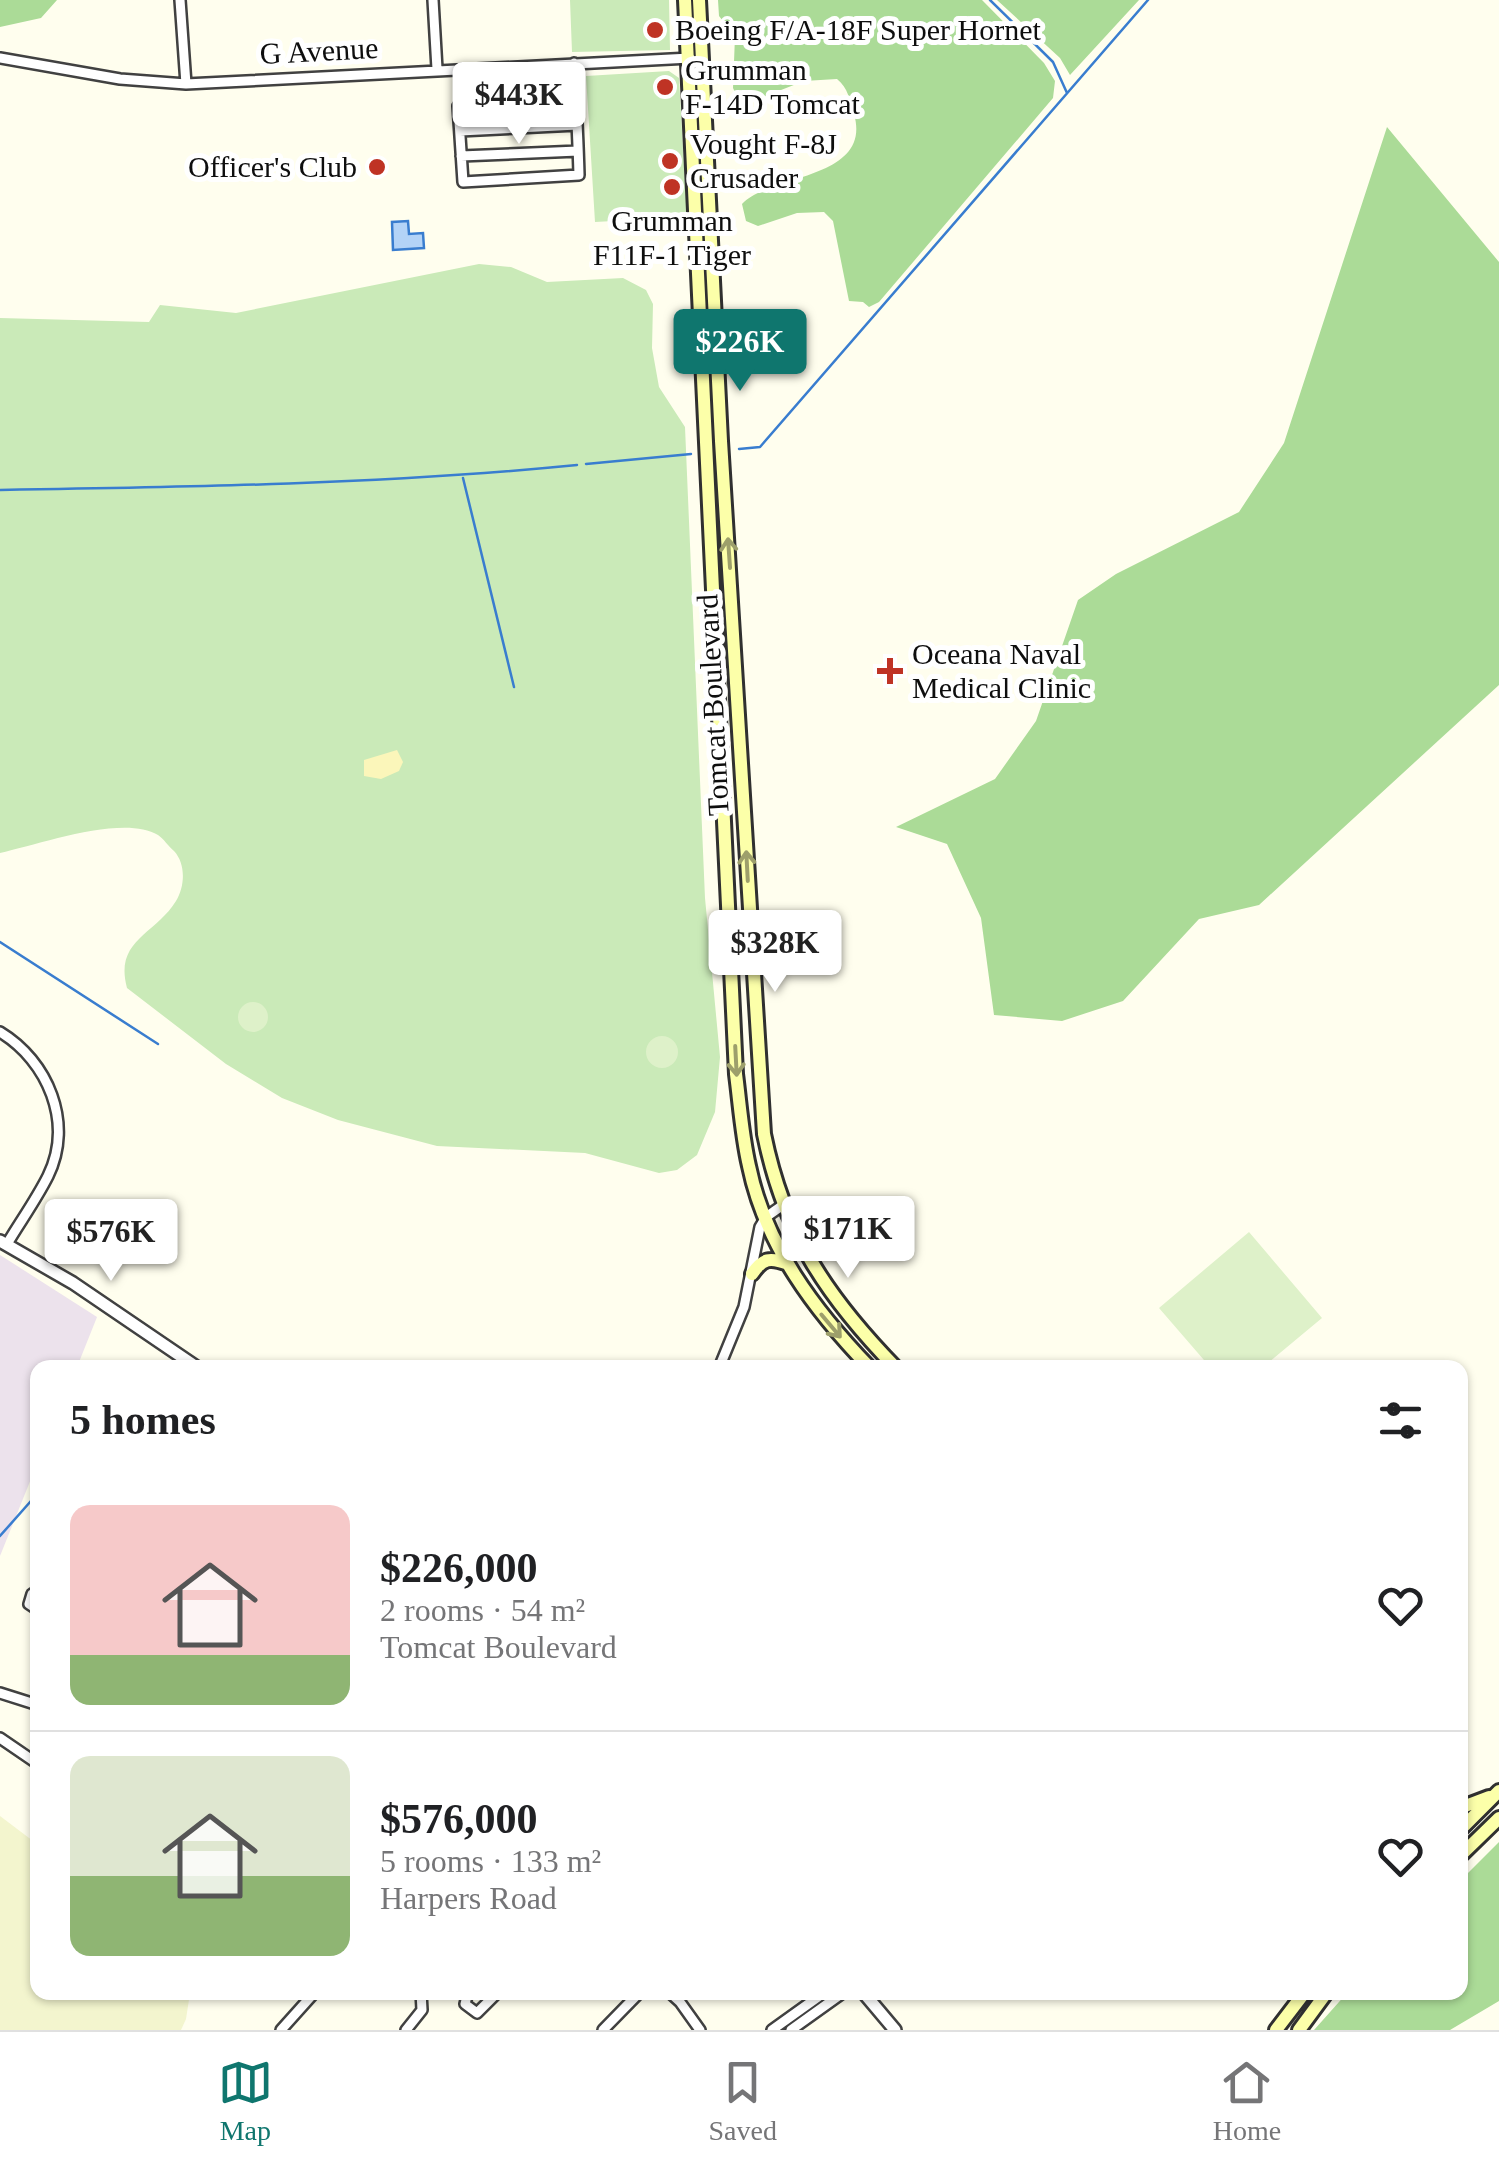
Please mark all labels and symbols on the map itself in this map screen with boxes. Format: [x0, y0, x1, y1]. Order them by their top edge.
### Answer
place label: Boeing F/A-18F Super Hornet [675, 13, 1041, 46]
marker: Boeing F/A-18F Super Hornet [644, 19, 666, 41]
street label: G Avenue [259, 31, 379, 70]
place label: Grumman F-14D Tomcat [685, 53, 860, 120]
pin: $443K [449, 62, 589, 147]
marker: Grumman F-14D Tomcat [654, 76, 676, 98]
place label: Vought F-8J Crusader [690, 127, 837, 194]
place label: Officer's Club [188, 150, 357, 183]
marker: Vought F-8J Crusader [659, 150, 681, 172]
marker: Officer's Club [366, 156, 388, 178]
marker: Grumman F11F-1 Tiger [661, 176, 683, 198]
place label: Grumman F11F-1 Tiger [593, 204, 751, 271]
pin: $226K [670, 309, 810, 394]
one-way arrow [720, 537, 739, 569]
street label: Tomcat Boulevard [690, 593, 735, 817]
place label: Oceana Naval Medical Clinic [912, 637, 1091, 704]
marker: Oceana Naval Medical Clinic [877, 658, 903, 684]
one-way arrow [737, 850, 756, 882]
pin: $328K [705, 910, 845, 995]
one-way arrow [727, 1045, 746, 1077]
pin: $171K [778, 1196, 918, 1281]
pin: $576K [41, 1199, 181, 1284]
one-way arrow [819, 1313, 842, 1338]

